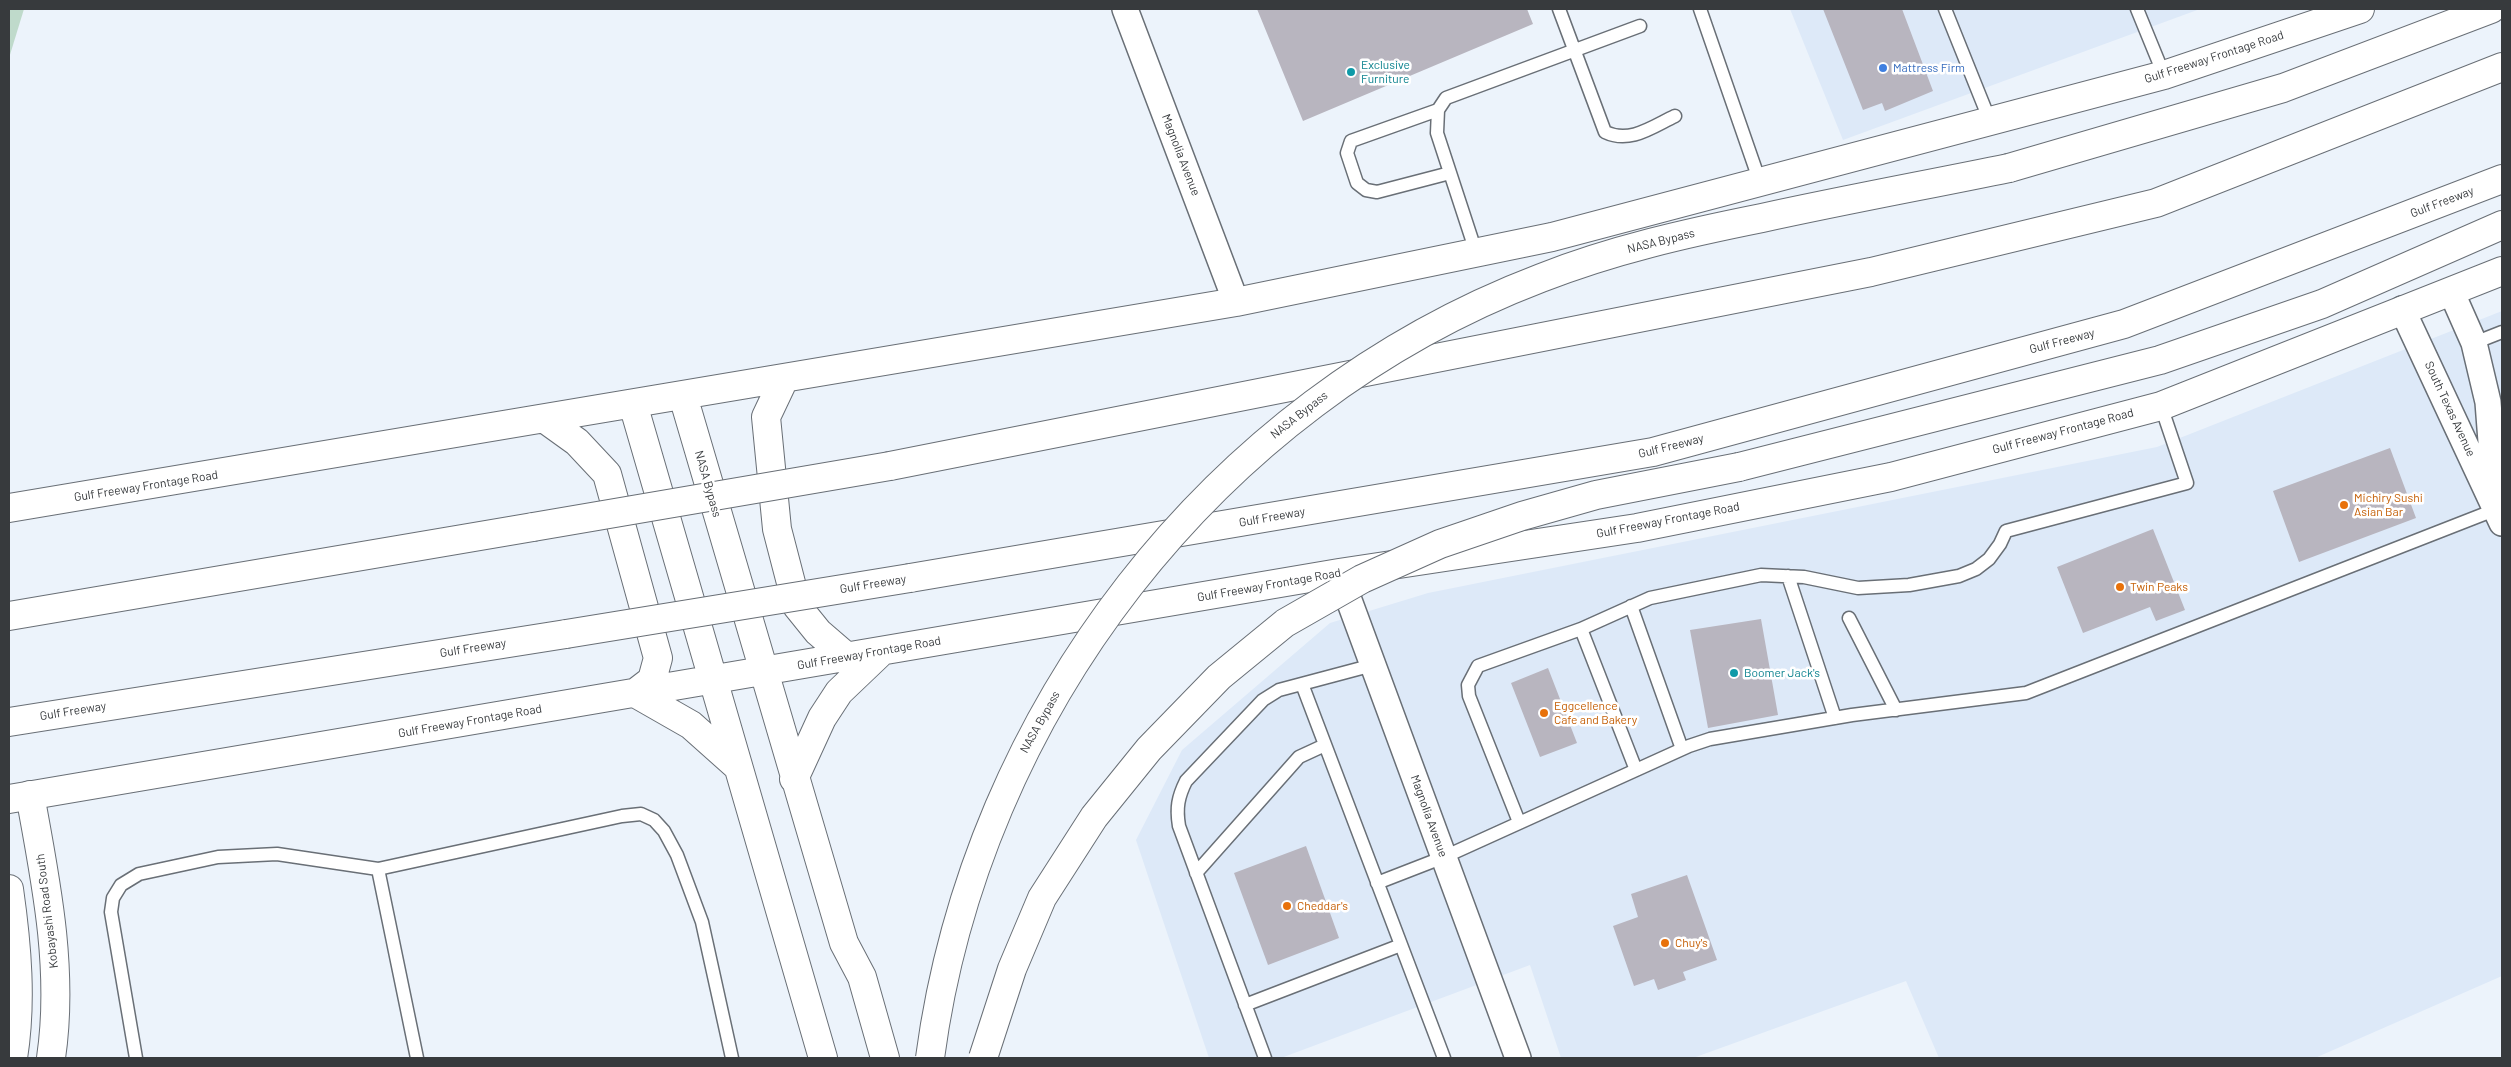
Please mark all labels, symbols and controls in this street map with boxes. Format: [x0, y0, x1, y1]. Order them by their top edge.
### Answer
street label: Gulf Freeway Frontage Road [2143, 28, 2285, 86]
place label: Exclusive Furniture [1361, 58, 1410, 86]
place label: Mattress Firm [1893, 61, 1965, 75]
marker: Mattress Firm [1877, 62, 1889, 74]
marker: Exclusive Furniture [1345, 66, 1357, 78]
street label: Magnolia Avenue [1159, 112, 1203, 198]
street label: Gulf Freeway [2408, 183, 2476, 221]
street label: NASA Bypass [1626, 226, 1696, 256]
street label: Gulf Freeway [2028, 325, 2096, 357]
street label: South Texas Avenue [2422, 359, 2478, 459]
street label: NASA Bypass [1267, 388, 1331, 442]
street label: Gulf Freeway Frontage Road [1991, 405, 2135, 457]
street label: Gulf Freeway [1637, 431, 1705, 461]
street label: NASA Bypass [692, 449, 724, 519]
street label: Gulf Freeway Frontage Road [73, 468, 219, 504]
place label: Michiry Sushi Asian Bar [2354, 491, 2423, 519]
street label: Gulf Freeway Frontage Road [1595, 499, 1741, 541]
marker: Michiry Sushi Asian Bar [2338, 499, 2350, 511]
street label: Gulf Freeway [1238, 504, 1306, 530]
street label: Gulf Freeway Frontage Road [1196, 565, 1342, 605]
street label: Gulf Freeway [839, 572, 907, 596]
place label: Twin Peaks [2130, 580, 2188, 594]
marker: Twin Peaks [2114, 581, 2126, 593]
street label: Gulf Freeway Frontage Road [796, 633, 942, 673]
street label: Gulf Freeway [439, 636, 507, 660]
place label: Boomer Jack's [1744, 666, 1820, 680]
marker: Boomer Jack's [1728, 667, 1740, 679]
street label: NASA Bypass [1017, 688, 1063, 756]
street label: Gulf Freeway [39, 699, 107, 723]
place label: Eggcellence Cafe and Bakery [1554, 699, 1637, 727]
street label: Gulf Freeway Frontage Road [397, 701, 543, 741]
marker: Eggcellence Cafe and Bakery [1538, 707, 1550, 719]
street label: Magnolia Avenue [1407, 773, 1451, 859]
street label: Kobayashi Road South [33, 853, 61, 969]
place label: Cheddar's [1297, 899, 1348, 913]
marker: Cheddar's [1281, 900, 1293, 912]
place label: Chuy's [1675, 936, 1708, 950]
marker: Chuy's [1659, 937, 1671, 949]

